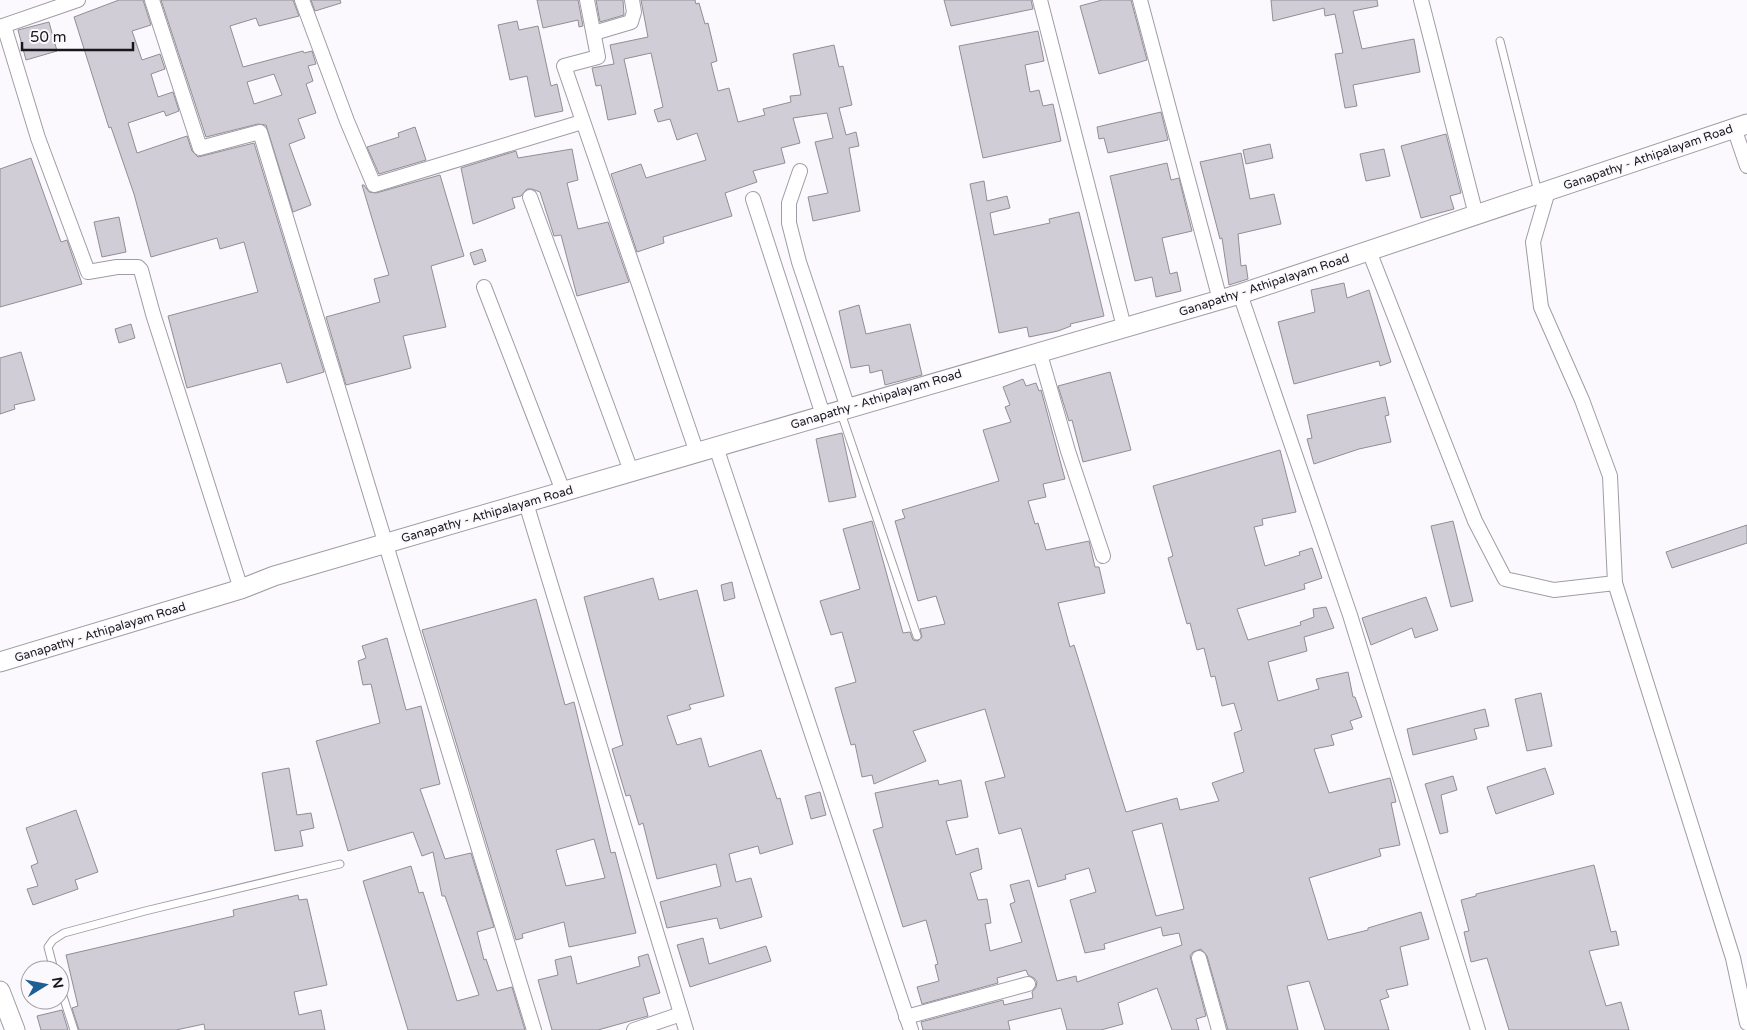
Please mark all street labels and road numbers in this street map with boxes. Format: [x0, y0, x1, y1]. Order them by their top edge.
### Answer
street label: Ganapathy - Athipalayam Road [1561, 121, 1735, 193]
street label: Ganapathy - Athipalayam Road [1177, 251, 1351, 319]
street label: Ganapathy - Athipalayam Road [789, 366, 963, 432]
street label: Ganapathy - Athipalayam Road [399, 483, 575, 545]
street label: Ganapathy - Athipalayam Road [13, 599, 187, 665]

